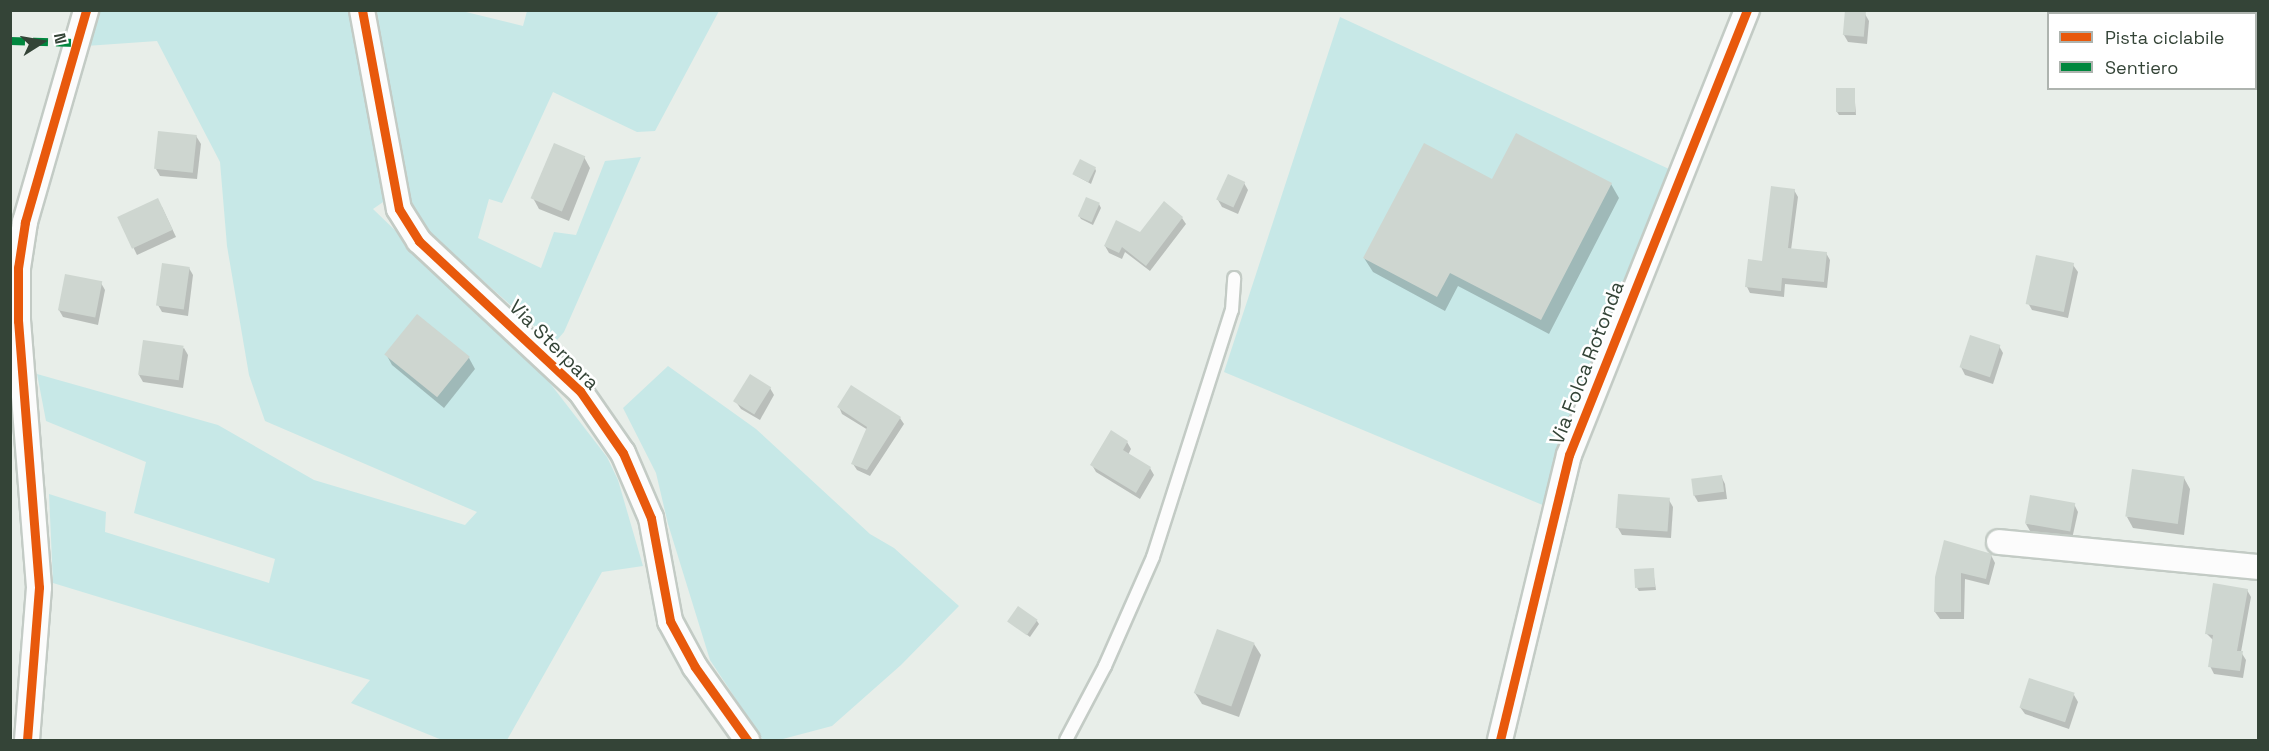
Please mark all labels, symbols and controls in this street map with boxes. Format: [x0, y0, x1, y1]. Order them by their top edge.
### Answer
north arrow [12, 12, 72, 72]
legend [2047, 12, 2257, 90]
text: Pista ciclabile [2105, 26, 2224, 49]
text: N [49, 31, 71, 46]
text: Sentiero [2105, 56, 2178, 79]
street label: Via Folca Rotonda [1545, 278, 1629, 448]
street label: Via Sterpara [504, 295, 604, 395]

